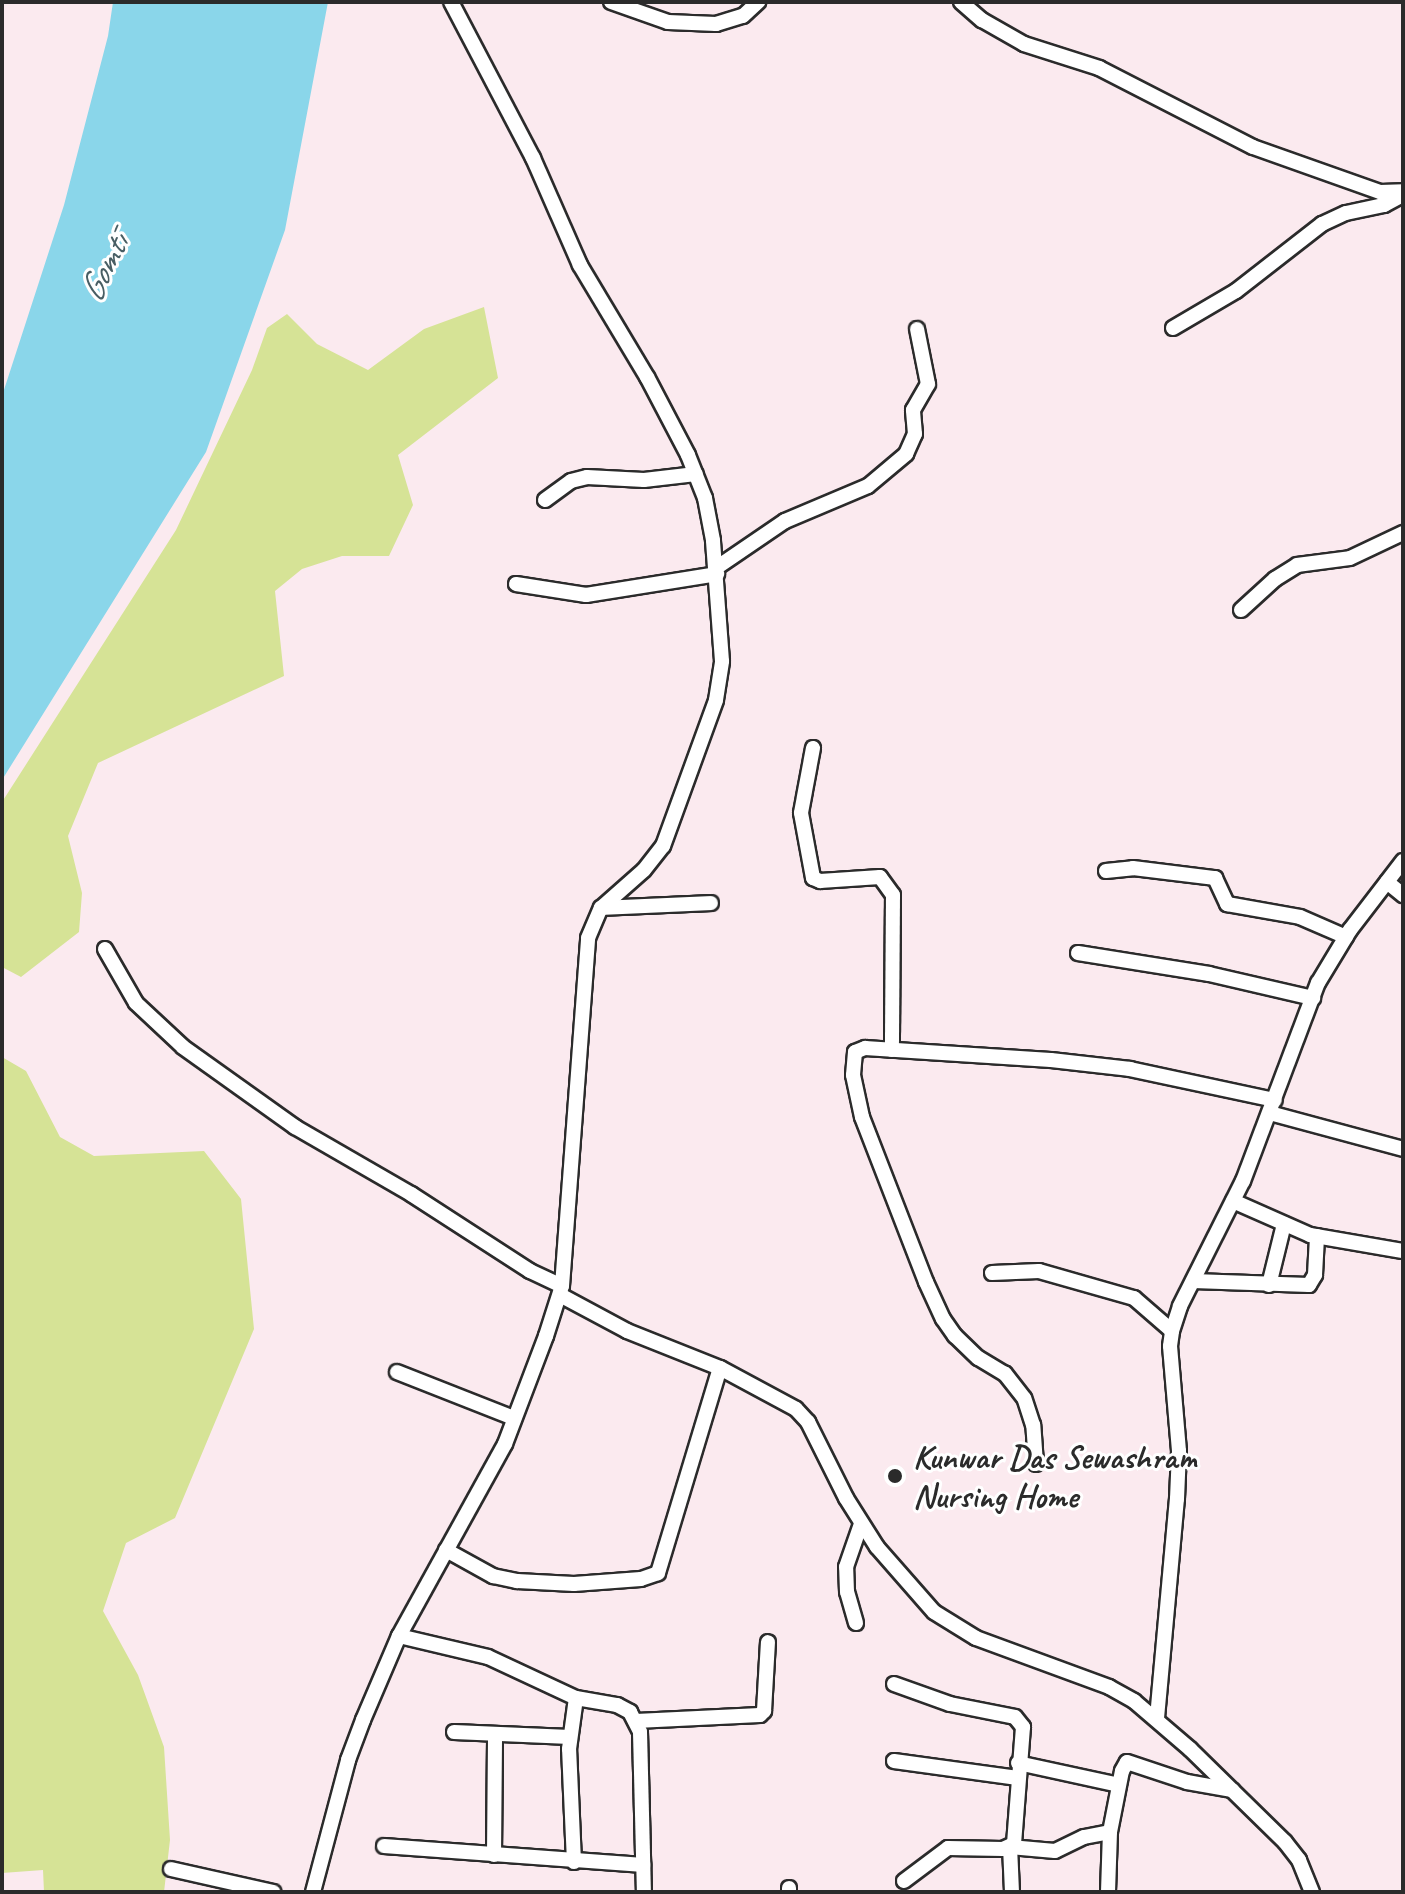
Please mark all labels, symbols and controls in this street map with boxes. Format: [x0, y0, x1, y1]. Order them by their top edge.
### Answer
water label: Gomtī [69, 228, 139, 308]
place label: Kunwar Das Sewashram Nursing Home [913, 1436, 1198, 1516]
marker: Kunwar Das Sewashram Nursing Home [884, 1465, 906, 1487]

